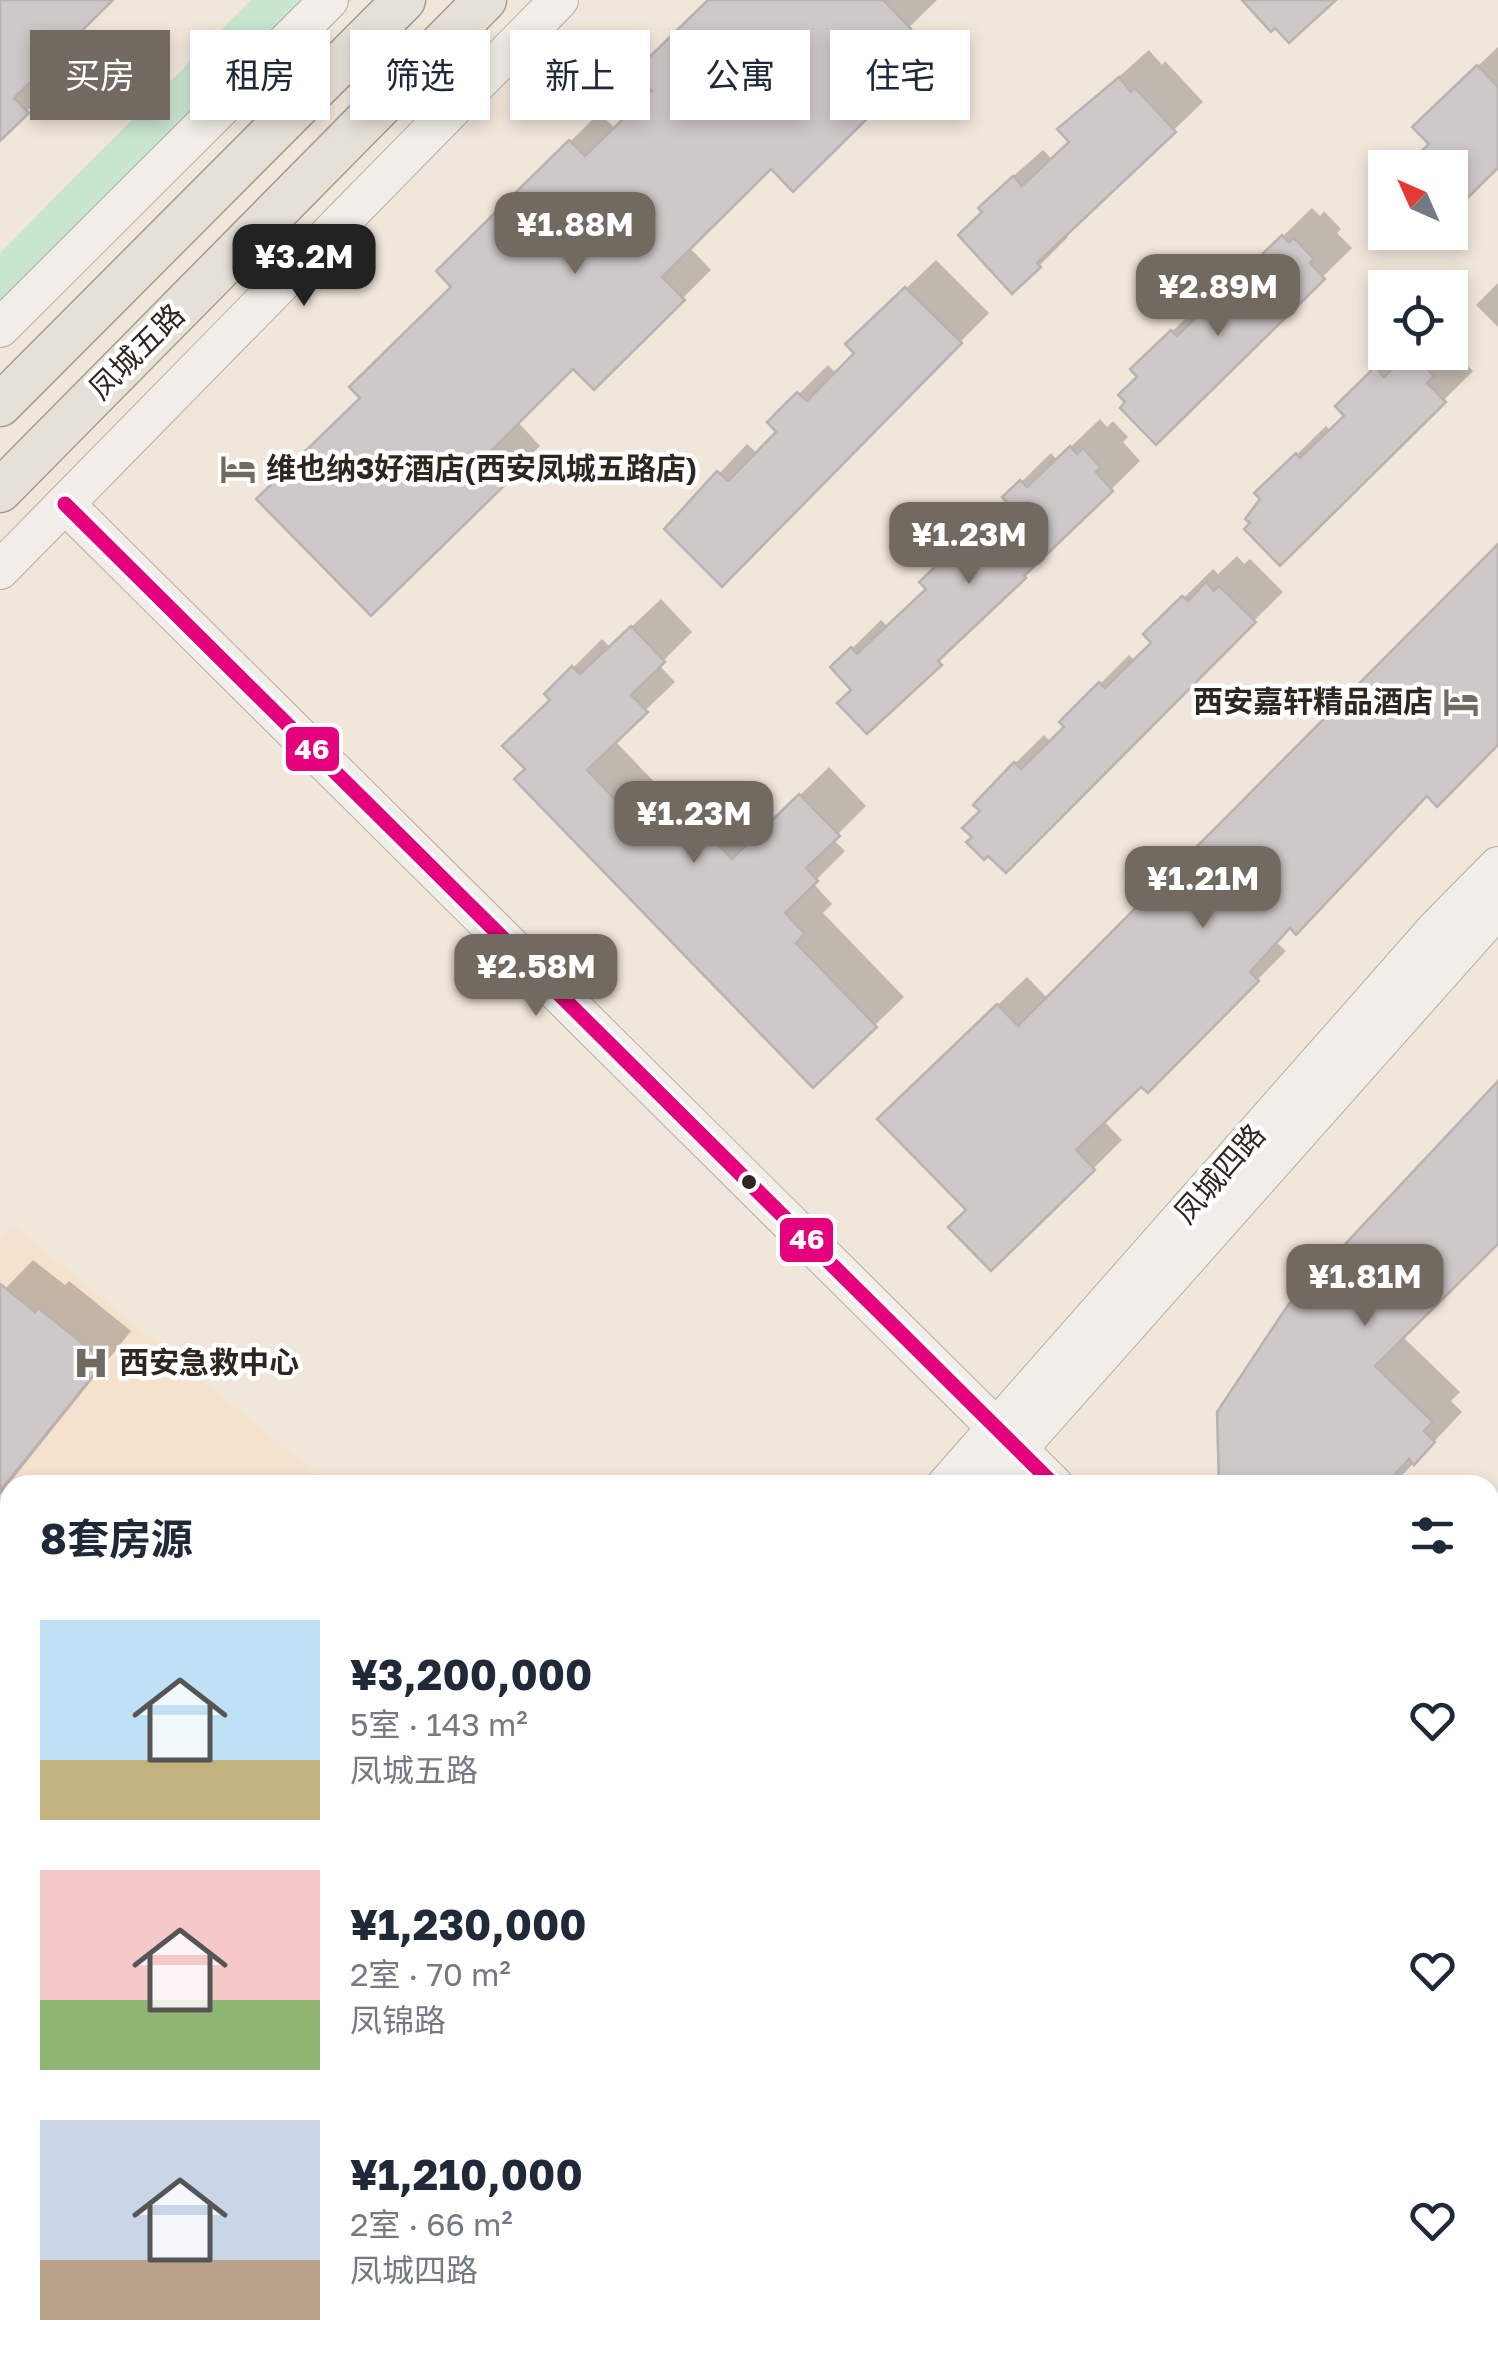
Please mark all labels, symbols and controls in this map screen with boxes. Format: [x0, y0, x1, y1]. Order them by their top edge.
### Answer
chip: 买房 [30, 30, 170, 120]
chip: 租房 [190, 30, 330, 120]
chip: 筛选 [350, 30, 490, 120]
chip: 新上 [510, 30, 650, 120]
chip: 公寓 [670, 30, 810, 120]
chip: 住宅 [830, 30, 970, 120]
north arrow [1368, 150, 1468, 250]
map controls [1368, 150, 1468, 370]
pin: ¥1.88M [494, 192, 656, 277]
text: ¥1.88M [516, 205, 634, 243]
pin: ¥3.2M [234, 224, 374, 309]
text: ¥3.2M [255, 237, 353, 275]
pin: ¥2.89M [1137, 254, 1299, 339]
text: ¥2.89M [1158, 267, 1278, 305]
button: locate [1368, 270, 1468, 370]
street label: 凤城五路 [81, 296, 191, 406]
hotel icon: 维也纳3好酒店(西安凤城五路店) [219, 450, 257, 488]
place label: 维也纳3好酒店(西安凤城五路店) [266, 450, 697, 486]
pin: ¥1.23M [888, 502, 1050, 587]
text: ¥1.23M [911, 515, 1027, 553]
place label: 西安嘉轩精品酒店 [1193, 683, 1433, 719]
hotel icon: 西安嘉轩精品酒店 [1442, 683, 1480, 721]
line badge: 46 [284, 725, 341, 773]
text: 46 [294, 732, 330, 765]
pin: ¥1.23M [613, 781, 775, 866]
text: ¥1.23M [636, 794, 752, 832]
pin: ¥1.21M [1122, 846, 1284, 931]
text: ¥1.21M [1147, 859, 1259, 897]
pin: ¥2.58M [455, 934, 617, 1019]
text: ¥2.58M [476, 947, 596, 985]
street label: 凤城四路 [1166, 1116, 1272, 1230]
unlabelled marker [739, 1172, 759, 1192]
line badge: 46 [778, 1216, 835, 1264]
text: 46 [789, 1222, 825, 1255]
pin: ¥1.81M [1284, 1244, 1446, 1329]
text: ¥1.81M [1308, 1257, 1422, 1295]
hospital icon: 西安急救中心 [72, 1344, 110, 1382]
place label: 西安急救中心 [119, 1344, 299, 1380]
icon: filters [1405, 1508, 1460, 1563]
text: 8套房源 [40, 1513, 193, 1563]
text: ¥3,200,000 [350, 1649, 592, 1699]
icon: home [120, 1660, 240, 1780]
icon: heart [1405, 1693, 1460, 1748]
text: 5室 · 143 m² [350, 1705, 528, 1743]
text: 凤城五路 [350, 1751, 478, 1789]
text: ¥1,230,000 [350, 1899, 587, 1949]
icon: home [120, 1910, 240, 2030]
icon: heart [1405, 1943, 1460, 1998]
text: 2室 · 70 m² [350, 1955, 511, 1993]
text: 凤锦路 [350, 2001, 446, 2039]
text: ¥1,210,000 [350, 2149, 583, 2199]
icon: home [120, 2160, 240, 2280]
icon: heart [1405, 2193, 1460, 2248]
text: 2室 · 66 m² [350, 2205, 513, 2243]
text: 凤城四路 [350, 2251, 478, 2289]

